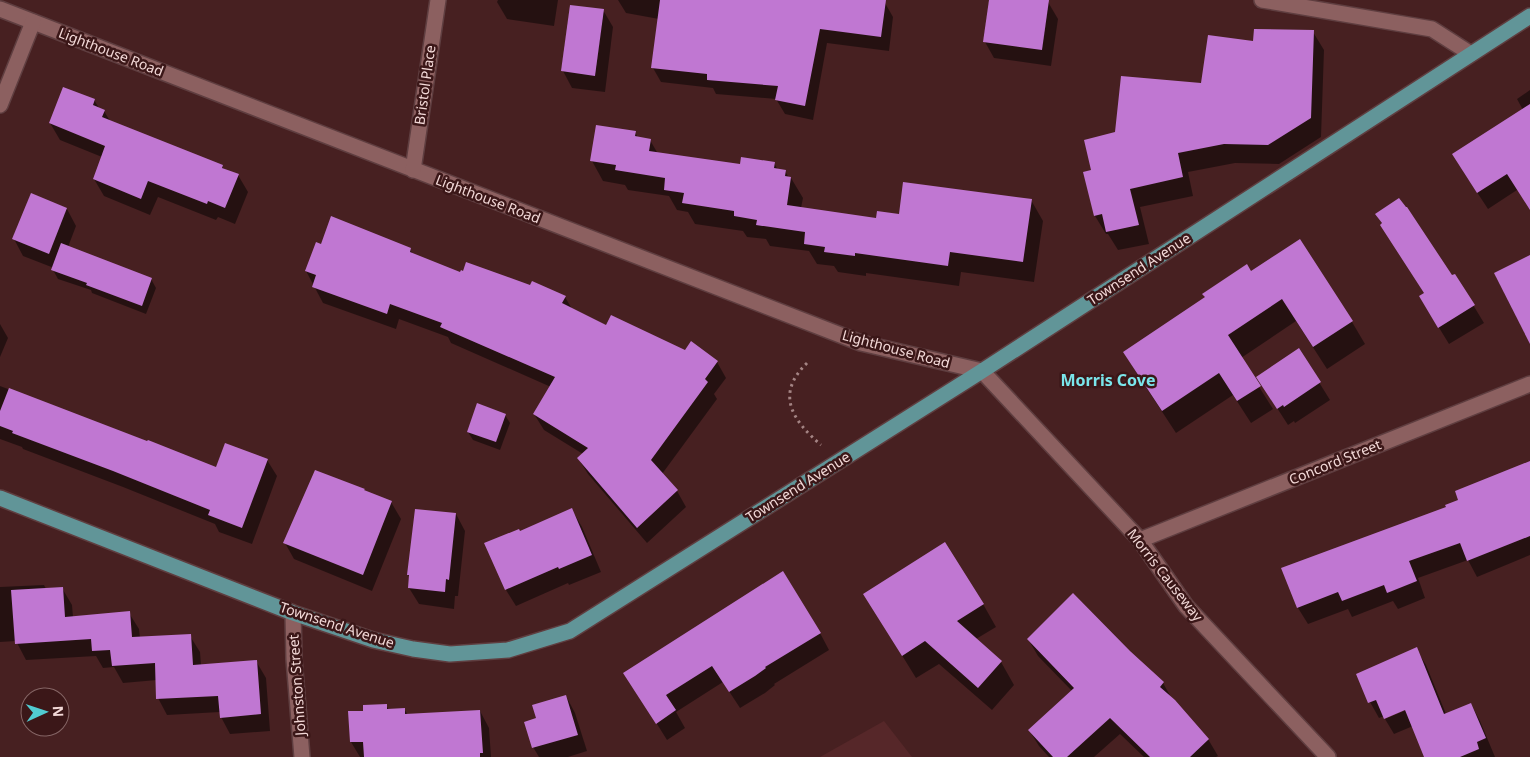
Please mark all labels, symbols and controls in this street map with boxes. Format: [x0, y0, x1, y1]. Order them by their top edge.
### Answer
street label: Lighthouse Road [56, 23, 166, 80]
street label: Bristol Place [409, 44, 440, 126]
street label: Lighthouse Road [433, 170, 543, 227]
street label: Townsend Avenue [1084, 228, 1194, 309]
street label: Lighthouse Road [840, 325, 952, 372]
district label: Morris Cove [1060, 369, 1156, 391]
street label: Concord Street [1286, 434, 1384, 489]
street label: Townsend Avenue [742, 447, 853, 526]
street label: Morris Causeway [1123, 525, 1208, 625]
street label: Townsend Avenue [277, 597, 397, 652]
street label: Johnston Street [283, 634, 310, 738]
north arrow [20, 687, 70, 737]
text: N [49, 705, 68, 717]

